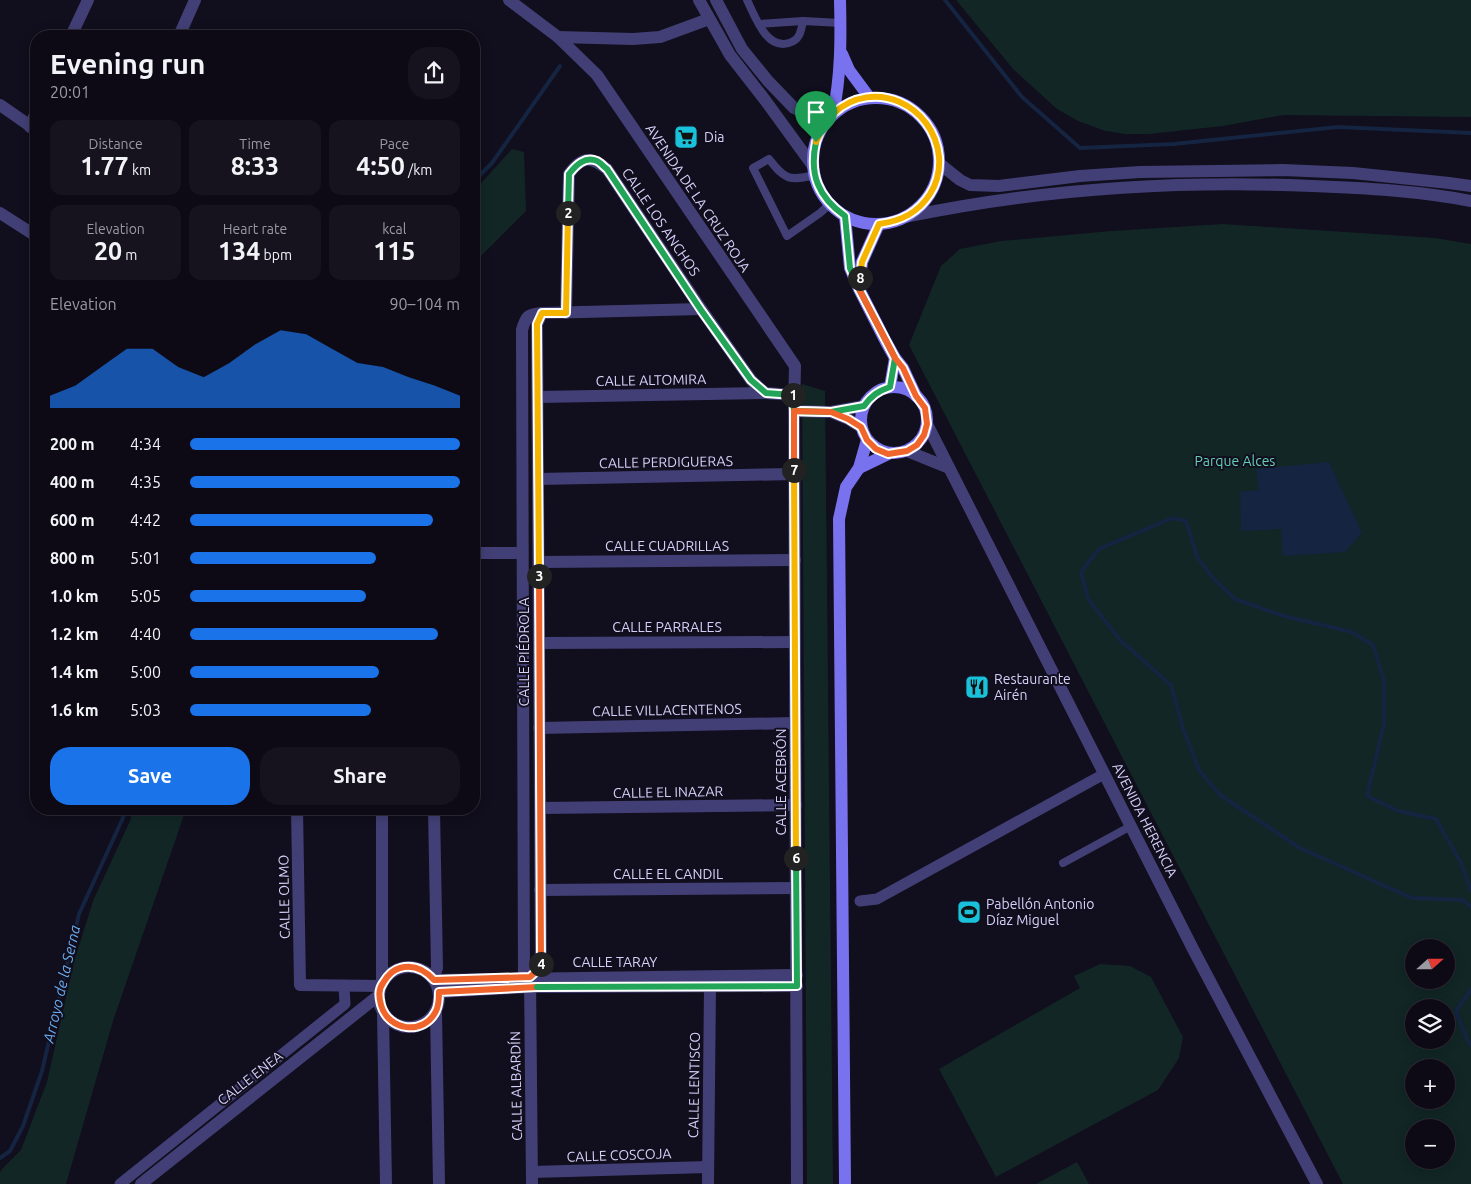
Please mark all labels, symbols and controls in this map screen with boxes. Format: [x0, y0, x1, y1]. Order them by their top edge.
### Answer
button: share [408, 47, 460, 99]
text: Evening run [50, 48, 205, 79]
text: 20:01 [50, 83, 90, 101]
pin [795, 91, 837, 142]
icon: arrive [802, 98, 830, 126]
street label: AVENIDA DE LA CRUZ ROJA [642, 121, 754, 275]
supermarket icon: Dia [673, 124, 699, 150]
place label: Dia [704, 129, 724, 145]
text: Distance [89, 136, 143, 152]
text: Time [239, 136, 271, 152]
text: Pace [380, 136, 409, 152]
text: 1.77 [80, 152, 129, 180]
text: 8:33 [231, 152, 279, 180]
text: 4:50 [356, 152, 405, 180]
text: km [129, 162, 151, 178]
text: /km [405, 162, 432, 178]
street label: CALLE LOS ANCHOS [619, 165, 703, 279]
pin: 2 [556, 200, 580, 226]
text: 2 [565, 205, 572, 221]
text: Elevation [86, 221, 145, 237]
text: Heart rate [223, 221, 287, 237]
text: kcal [382, 221, 406, 237]
text: 20 [94, 237, 122, 265]
text: 134 [218, 237, 260, 265]
text: 115 [373, 237, 415, 265]
text: m [122, 247, 137, 263]
text: bpm [260, 247, 292, 263]
pin: 8 [848, 266, 872, 290]
text: 8 [857, 270, 864, 286]
text: Elevation [50, 295, 117, 313]
text: 90–104 m [389, 295, 460, 313]
street label: CALLE ALTOMIRA [596, 371, 706, 389]
pin: 1 [780, 382, 806, 408]
text: 1 [790, 387, 797, 403]
text: 200 m [50, 435, 95, 453]
text: 4:34 [130, 435, 161, 453]
street label: CALLE PERDIGUERAS [599, 453, 733, 471]
park label: Parque Alces [1195, 453, 1275, 469]
pin: 7 [782, 458, 806, 482]
text: 7 [791, 462, 798, 478]
text: 400 m [50, 473, 95, 491]
text: 4:35 [130, 473, 161, 491]
text: 600 m [50, 511, 95, 529]
text: 4:42 [130, 511, 161, 529]
street label: CALLE CUADRILLAS [605, 538, 729, 554]
text: 800 m [50, 549, 95, 567]
text: 5:01 [130, 549, 161, 567]
pin: 3 [526, 564, 552, 588]
text: 3 [536, 568, 543, 584]
text: 1.0 km [50, 587, 99, 605]
text: 5:05 [130, 587, 161, 605]
street label: CALLE PIÉDROLA [515, 597, 532, 707]
street label: CALLE PARRALES [612, 619, 722, 635]
text: 1.2 km [50, 625, 99, 643]
text: 4:40 [130, 625, 161, 643]
text: 1.4 km [50, 663, 99, 681]
text: 5:00 [130, 663, 161, 681]
place label: Restaurante Airén [994, 671, 1071, 703]
restaurant icon: Restaurante Airén [964, 674, 990, 700]
text: 1.6 km [50, 701, 99, 719]
text: 5:03 [130, 701, 161, 719]
street label: CALLE VILLACENTENOS [592, 701, 742, 719]
street label: CALLE ACEBRÓN [772, 728, 789, 836]
button: Save [50, 747, 250, 805]
button: Share [260, 747, 460, 805]
street label: AVENIDA HERENCIA [1109, 760, 1181, 880]
street label: CALLE EL INAZAR [613, 783, 724, 801]
pin: 6 [784, 846, 808, 870]
text: 6 [793, 850, 800, 866]
street label: CALLE OLMO [275, 855, 293, 939]
street label: CALLE EL CANDIL [613, 866, 723, 882]
place label: Pabellón Antonio Díaz Miguel [986, 896, 1094, 928]
sports icon: Pabellón Antonio Díaz Miguel [956, 899, 982, 925]
water label: Arroyo de la Serna [39, 923, 83, 1045]
north arrow [1405, 939, 1455, 989]
map controls [1405, 939, 1455, 1169]
pin: 4 [528, 952, 554, 976]
street label: CALLE TARAY [573, 954, 657, 970]
text: 4 [538, 956, 545, 972]
button: layers [1405, 999, 1455, 1049]
street label: CALLE ALBARDÍN [506, 1031, 525, 1141]
street label: CALLE LENTISCO [685, 1032, 703, 1138]
street label: CALLE ENEA [214, 1048, 286, 1108]
button: + [1405, 1059, 1455, 1109]
button: − [1405, 1119, 1455, 1169]
street label: CALLE COSCOJA [566, 1145, 672, 1165]

